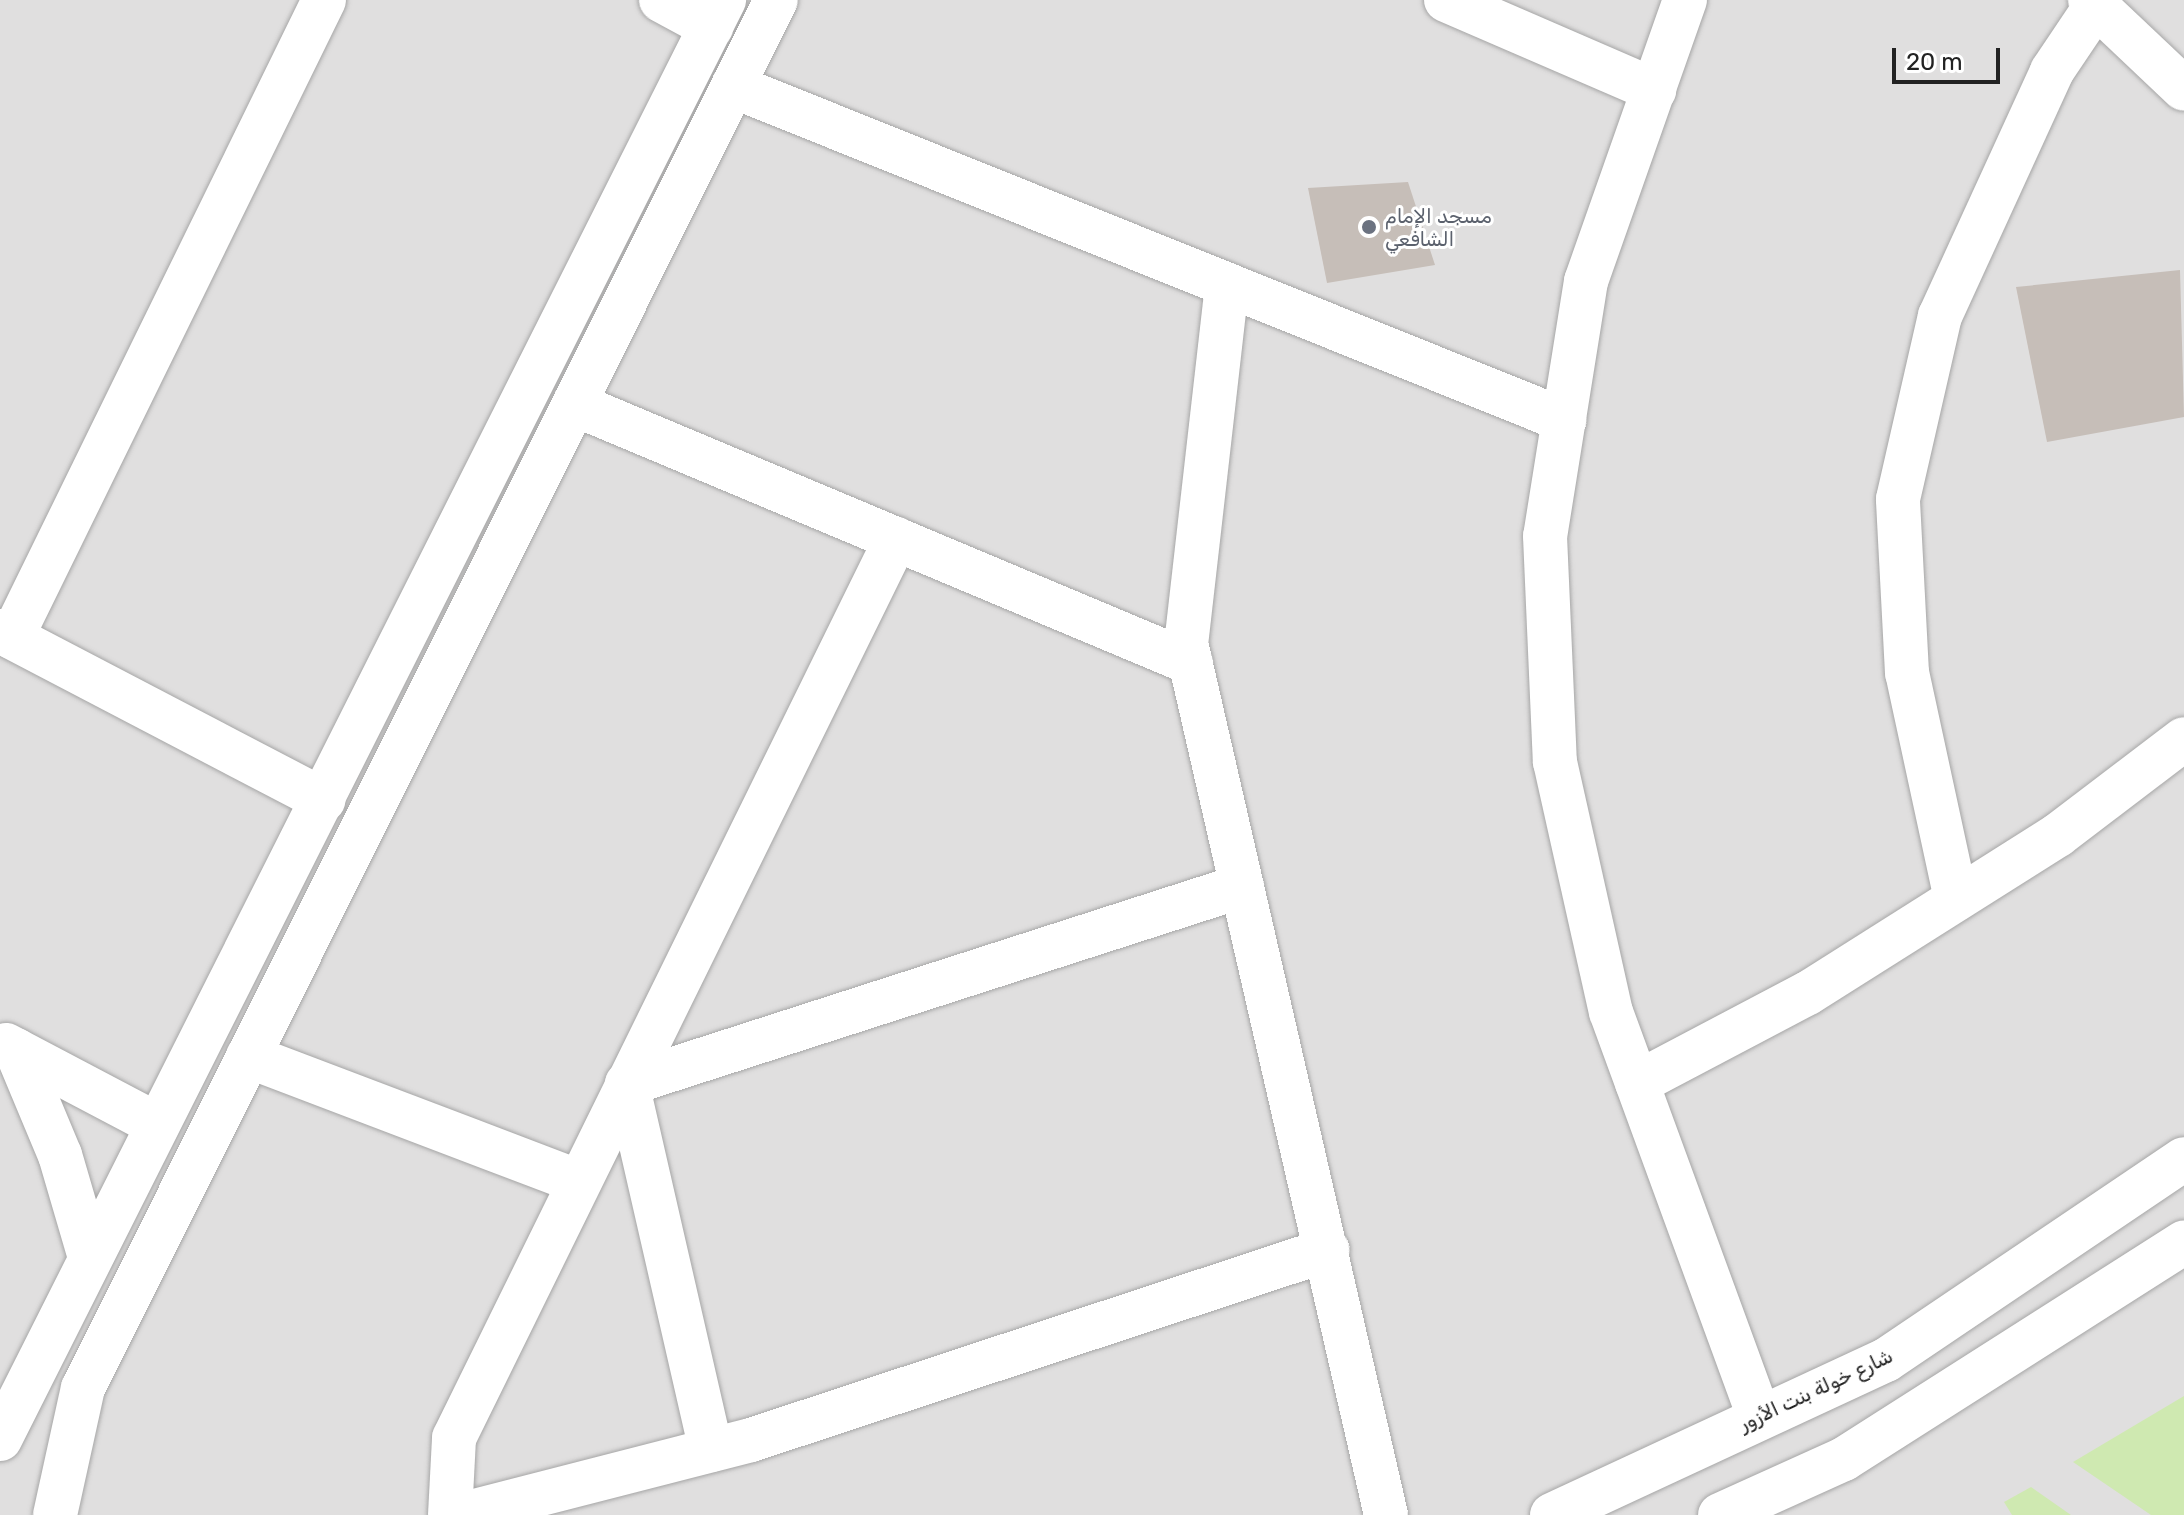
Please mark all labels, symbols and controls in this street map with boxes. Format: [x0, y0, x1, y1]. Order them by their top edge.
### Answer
scale bar [1896, 32, 2004, 82]
text: 20 m [1906, 48, 1963, 76]
place label: مسجد الإمام الشافعي [1385, 204, 1492, 251]
marker: مسجد الإمام الشافعي [1360, 218, 1378, 236]
street label: شارع خولة بنت الأزور [1735, 1344, 1897, 1436]

